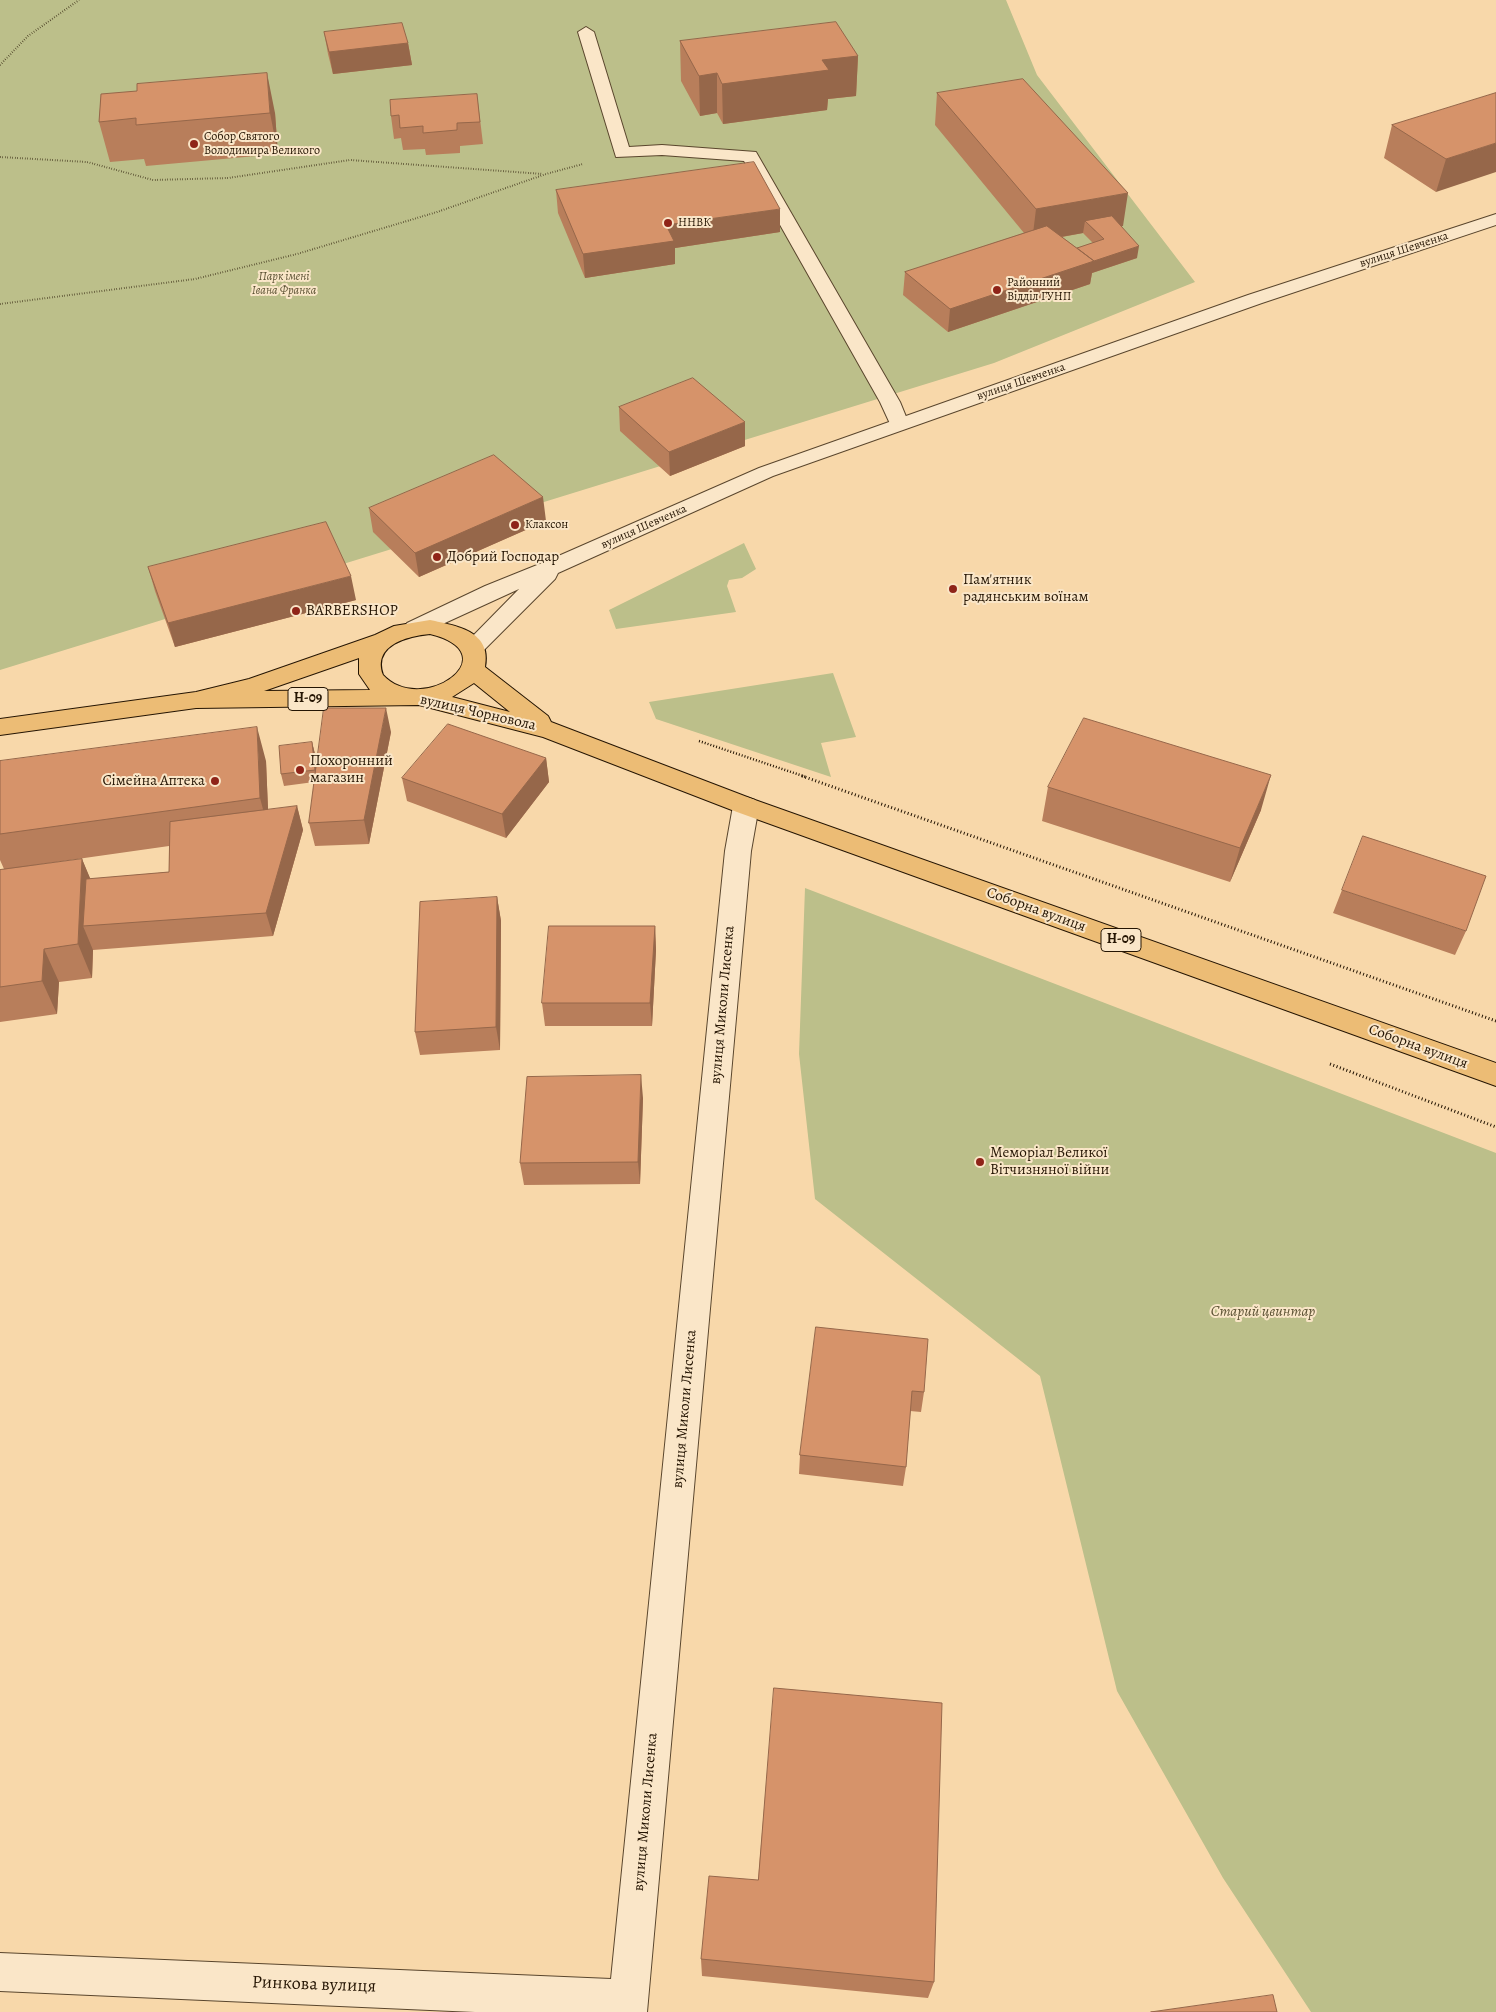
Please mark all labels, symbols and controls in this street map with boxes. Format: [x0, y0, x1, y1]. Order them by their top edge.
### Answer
place label: Собор Святого Володимира Великого [204, 130, 320, 158]
marker: Собор Святого Володимира Великого [188, 138, 200, 150]
place label: ННВК [678, 216, 711, 230]
marker: ННВК [662, 217, 674, 229]
street label: вулиця Шевченка [1358, 229, 1450, 271]
park label: Парк імені Івана Франка [252, 270, 316, 298]
place label: Районний Відділ ГУНП [1007, 276, 1071, 304]
marker: Районний Відділ ГУНП [991, 284, 1003, 296]
street label: вулиця Шевченка [975, 360, 1067, 404]
street label: вулиця Шевченка [599, 502, 689, 552]
place label: Клаксон [525, 518, 568, 532]
marker: Клаксон [509, 519, 521, 531]
place label: Добрий Господар [447, 548, 559, 566]
marker: Добрий Господар [431, 551, 443, 563]
place label: Пам'ятник радянським воїнам [963, 571, 1088, 606]
marker: Пам'ятник радянським воїнам [947, 583, 959, 595]
place label: BARBERSHOP [306, 602, 398, 620]
marker: BARBERSHOP [290, 605, 302, 617]
road number: Н-09 [288, 688, 328, 711]
street label: вулиця Чорновола [418, 691, 538, 735]
place label: Похоронний магазин [310, 752, 393, 787]
marker: Похоронний магазин [294, 764, 306, 776]
place label: Сімейна Аптека [103, 772, 205, 790]
marker: Сімейна Аптека [209, 775, 221, 787]
street label: Соборна вулиця [984, 884, 1088, 936]
street label: вулиця Миколи Лисенка [707, 925, 739, 1085]
road number: Н-09 [1101, 928, 1141, 952]
street label: Соборна вулиця [1366, 1021, 1470, 1073]
place label: Меморіал Великої Вітчизняної війни [990, 1144, 1109, 1179]
marker: Меморіал Великої Вітчизняної війни [974, 1156, 986, 1168]
park label: Старий цвинтар [1211, 1303, 1315, 1321]
street label: вулиця Миколи Лисенка [669, 1329, 701, 1489]
street label: вулиця Миколи Лисенка [630, 1732, 662, 1892]
street label: Ринкова вулиця [252, 1972, 376, 1998]

